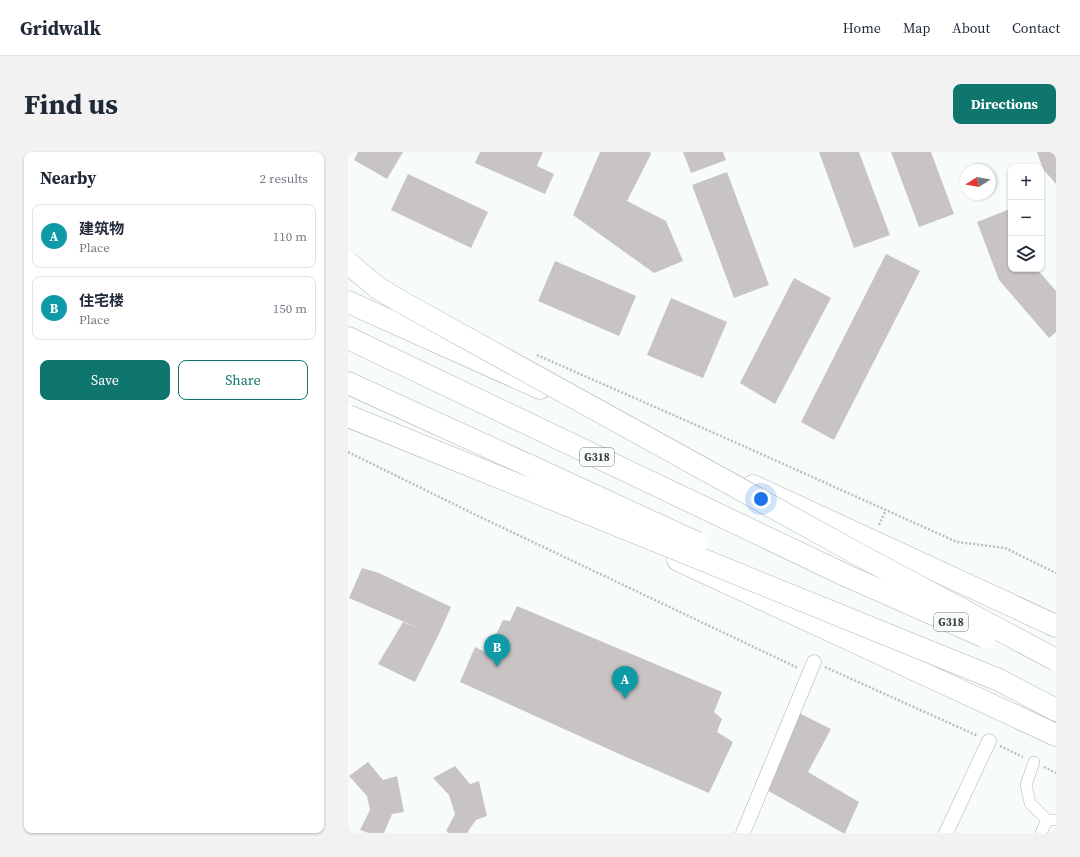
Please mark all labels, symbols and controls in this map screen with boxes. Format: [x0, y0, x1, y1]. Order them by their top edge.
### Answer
text: Gridwalk [20, 15, 101, 41]
text: Home [843, 18, 881, 38]
text: Map [903, 18, 930, 38]
text: About [952, 18, 990, 38]
text: Contact [1012, 18, 1060, 38]
button: Directions [953, 84, 1056, 124]
text: Find us [24, 85, 118, 123]
north arrow [960, 164, 996, 200]
map controls [1008, 164, 1044, 272]
button: + [1008, 164, 1044, 200]
text: Nearby [40, 166, 96, 190]
text: 2 results [260, 170, 308, 187]
button: − [1008, 200, 1044, 236]
text: 建筑物 [79, 218, 124, 239]
text: A [50, 228, 58, 245]
text: 110 m [273, 228, 307, 245]
button: layers [1008, 236, 1044, 272]
text: Place [79, 239, 110, 256]
text: 住宅楼 [79, 290, 124, 311]
text: B [50, 300, 58, 317]
text: 150 m [273, 300, 307, 317]
text: Place [79, 311, 110, 328]
button: Save [40, 360, 170, 400]
button: Share [178, 360, 308, 400]
road number: G318 [580, 448, 614, 466]
your location [751, 489, 771, 509]
road number: G318 [934, 613, 968, 631]
pin: B [484, 634, 510, 667]
pin: A [612, 666, 638, 699]

